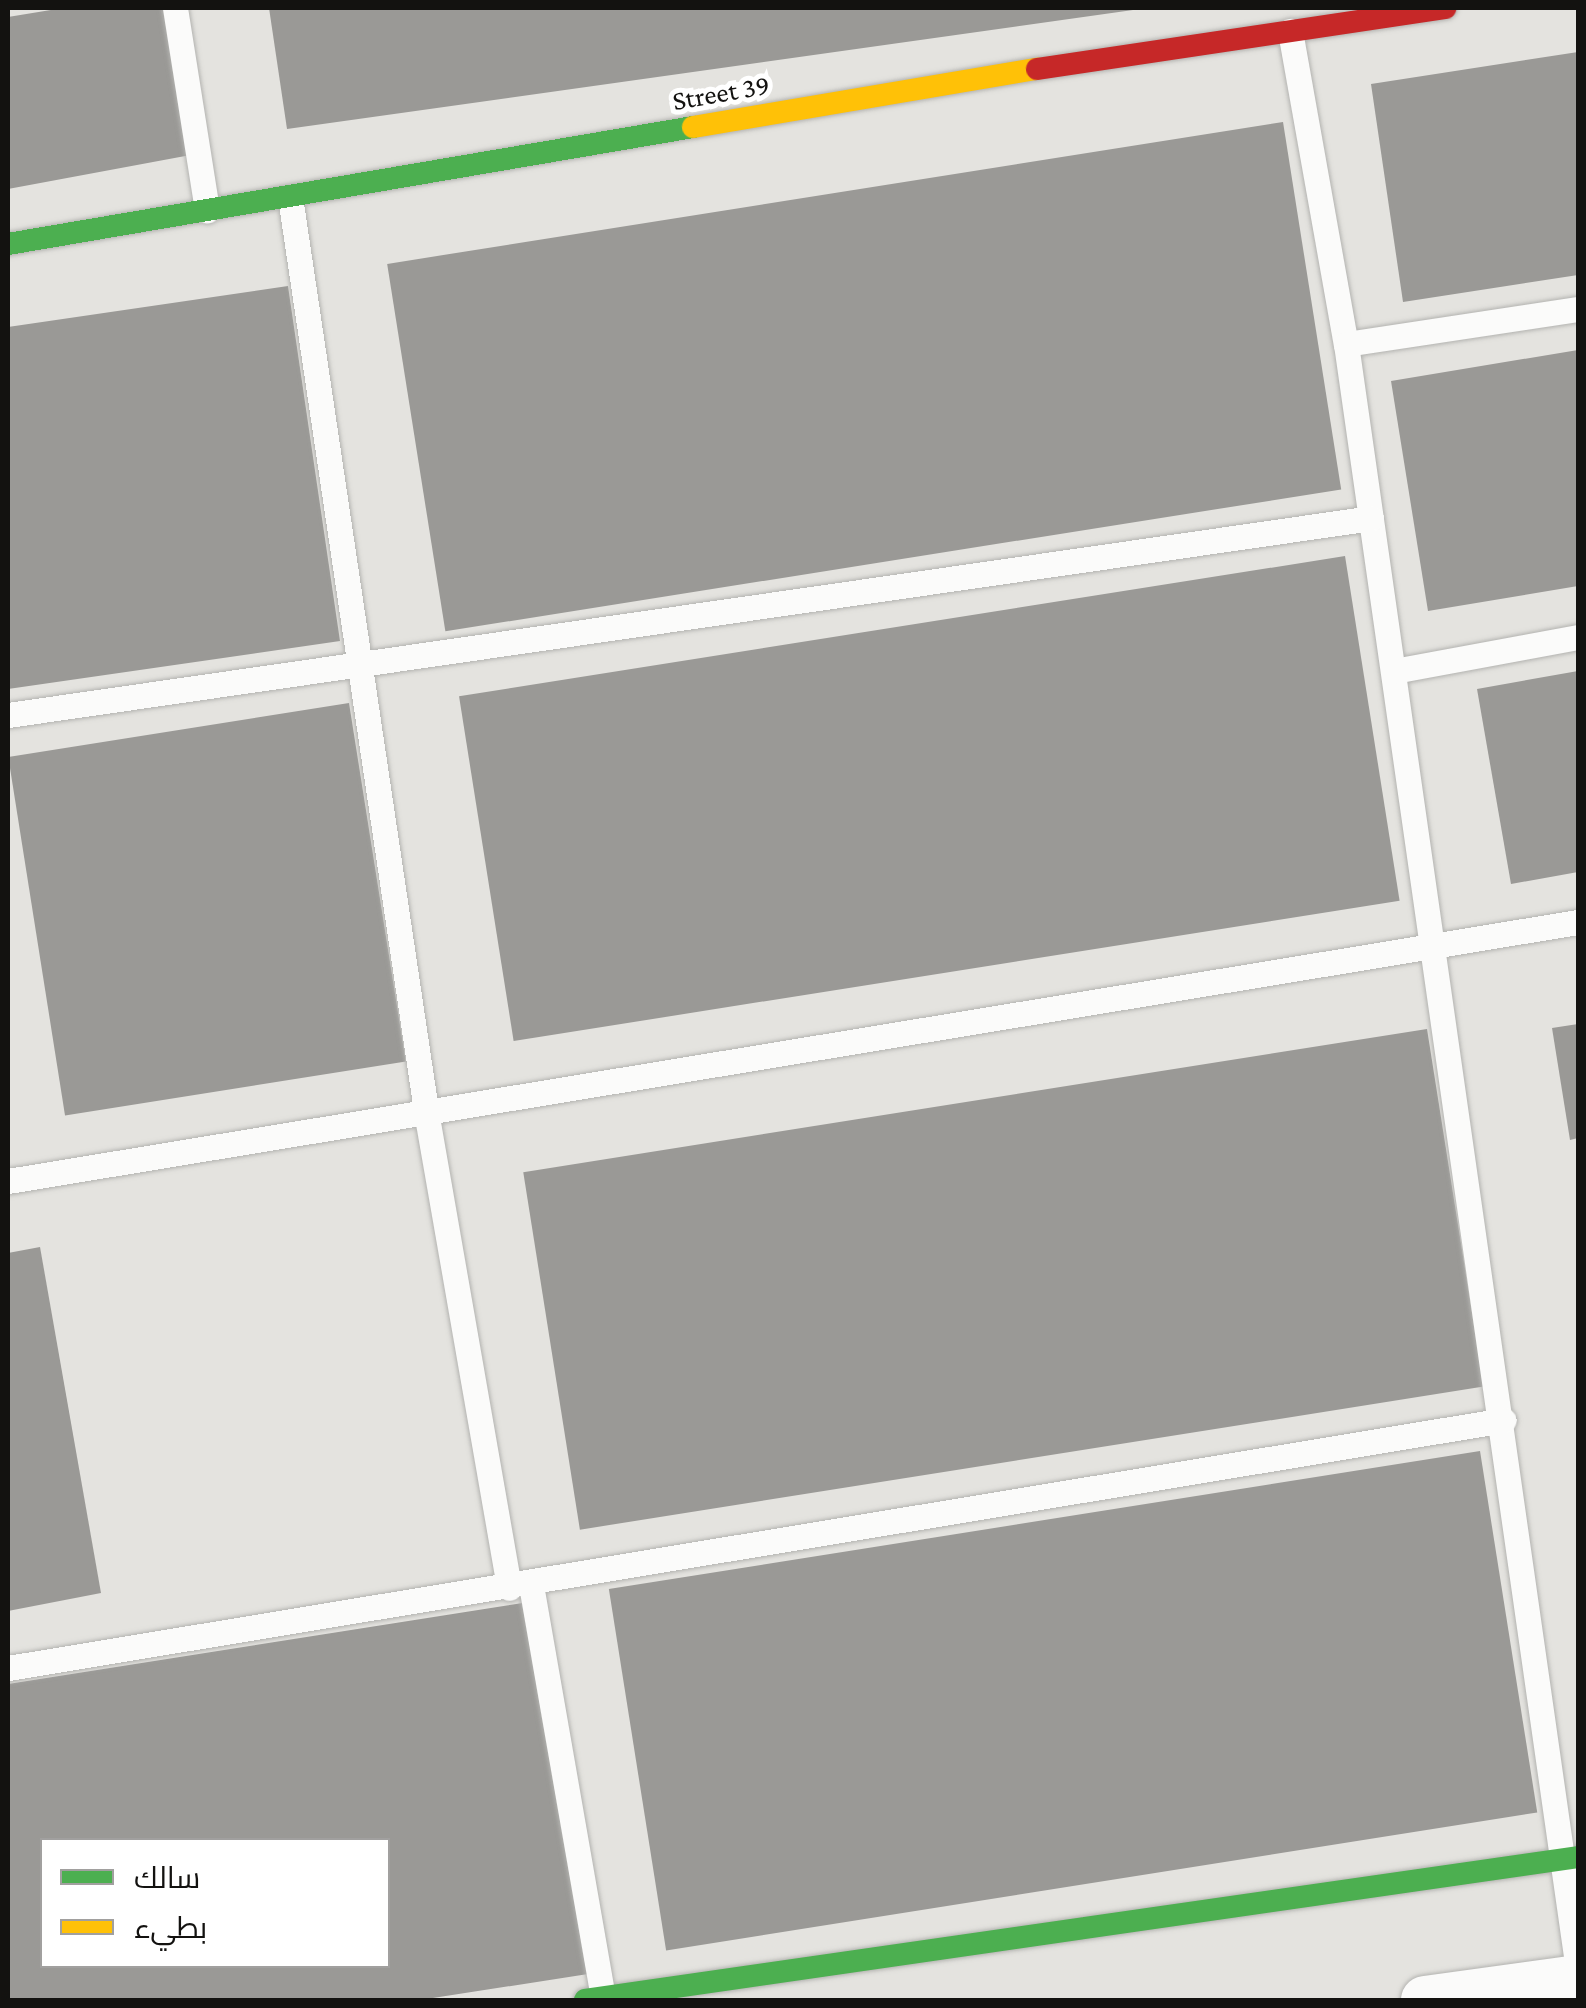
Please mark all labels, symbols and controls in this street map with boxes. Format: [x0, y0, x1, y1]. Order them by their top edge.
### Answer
street label: Street 39 [670, 68, 772, 118]
legend [40, 1838, 390, 1968]
text: سالك [134, 1861, 200, 1894]
text: بطيء [134, 1911, 207, 1944]

